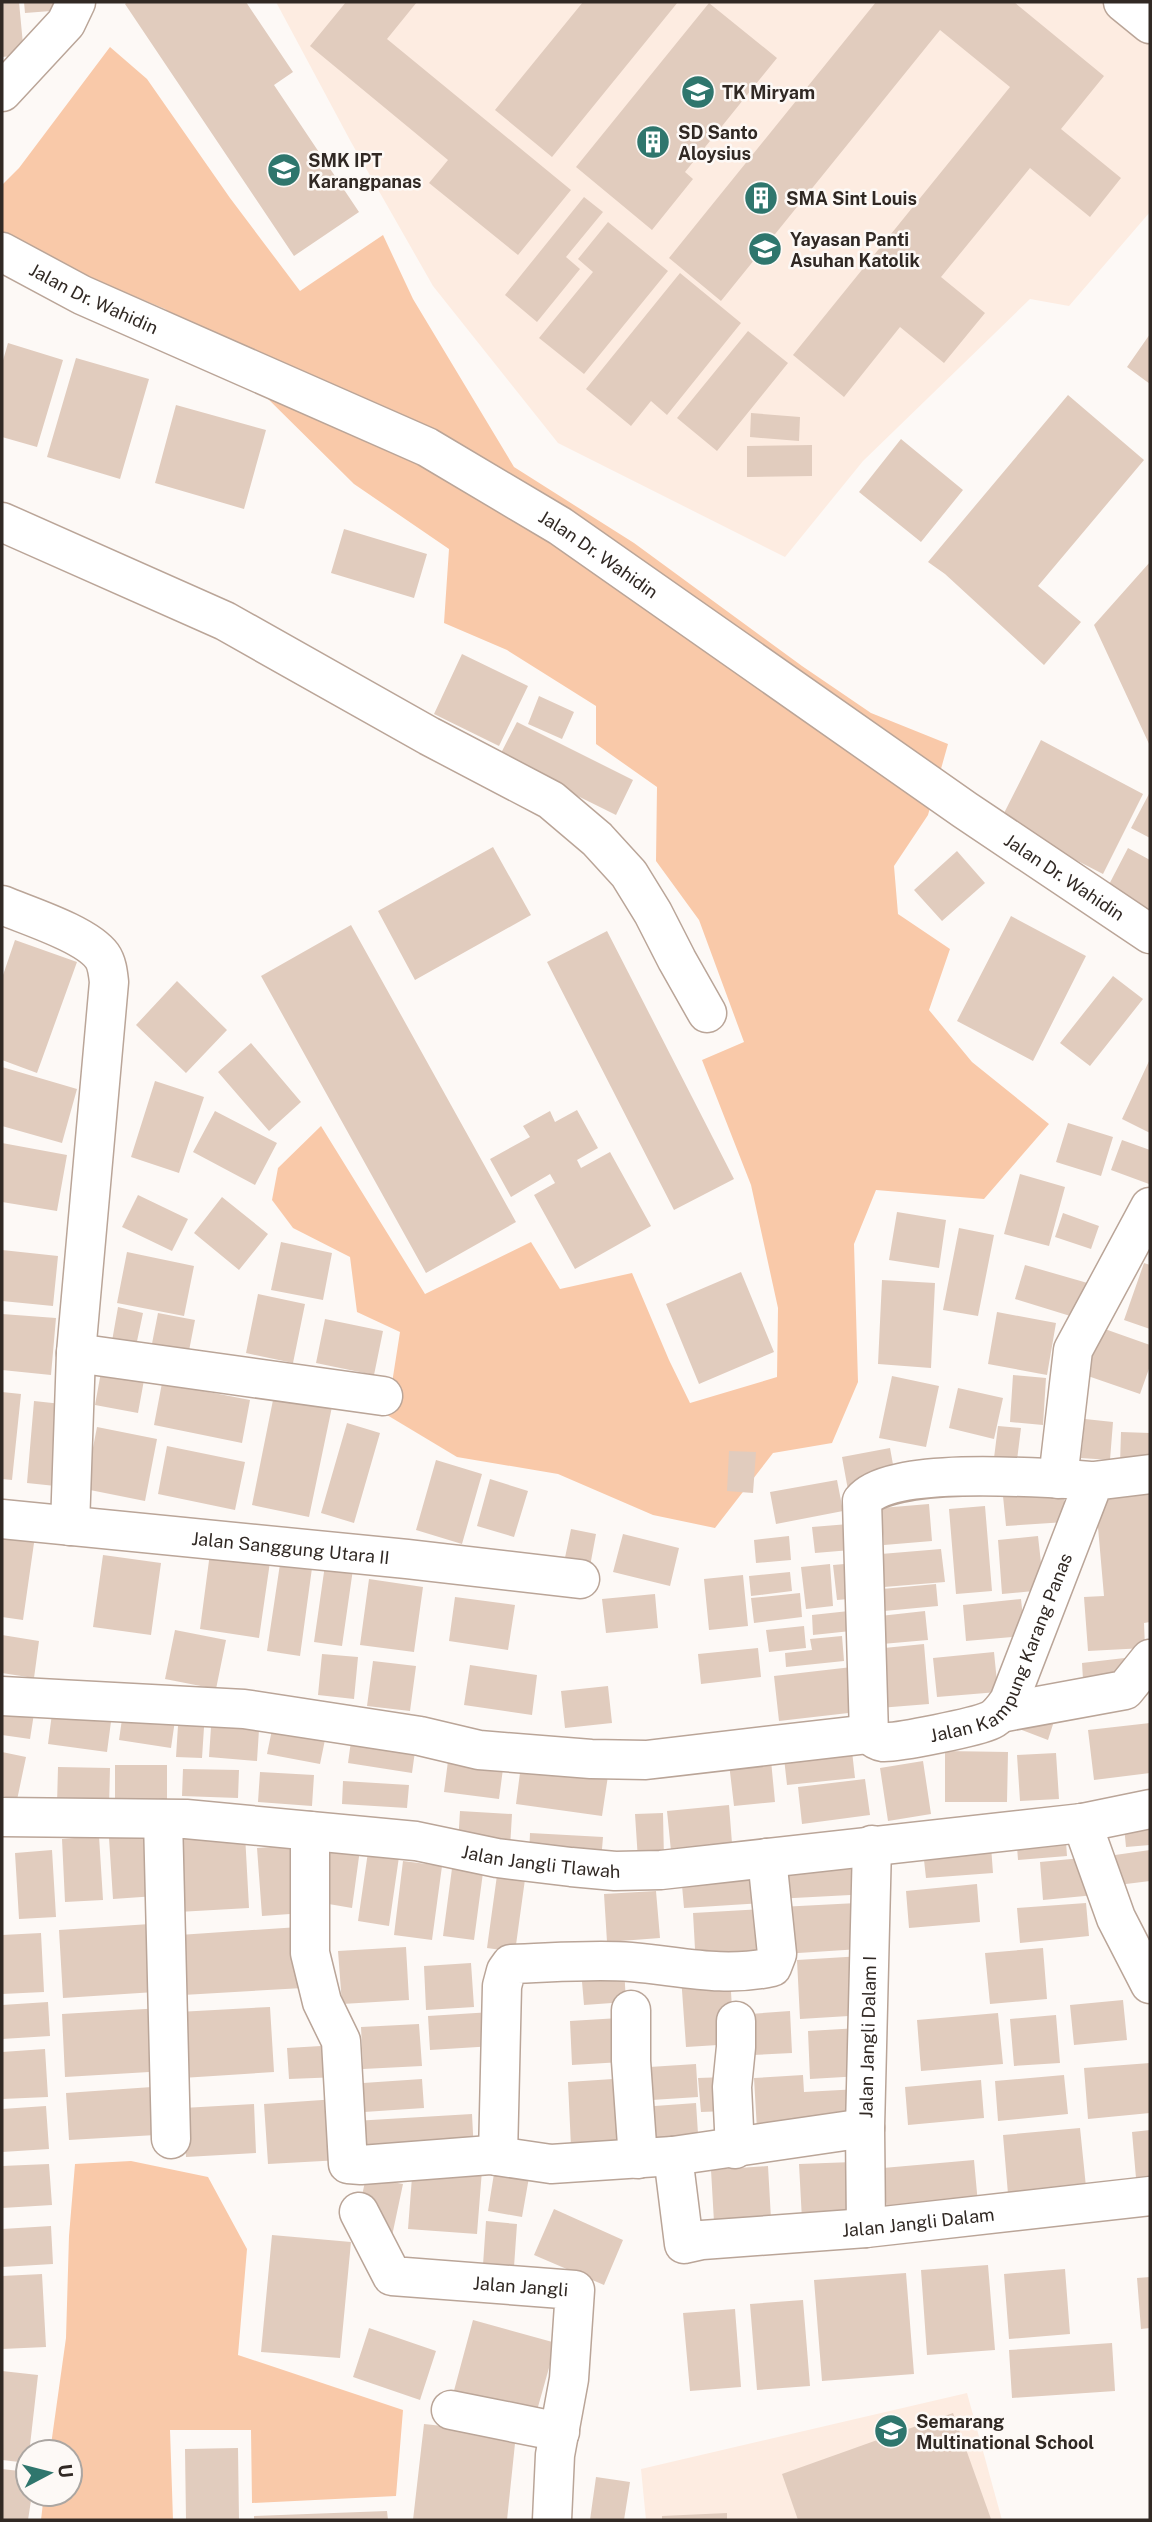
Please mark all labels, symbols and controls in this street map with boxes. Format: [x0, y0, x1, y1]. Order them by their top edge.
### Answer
school or university icon: TK Miryam [679, 73, 717, 111]
place label: TK Miryam [722, 82, 815, 103]
place label: SD Santo Aloysius [678, 122, 758, 164]
building icon: SD Santo Aloysius [634, 123, 672, 161]
place label: SMK IPT Karangpanas [308, 150, 422, 192]
school or university icon: SMK IPT Karangpanas [265, 151, 303, 189]
building icon: SMA Sint Louis [742, 179, 780, 217]
place label: SMA Sint Louis [786, 188, 917, 209]
place label: Yayasan Panti Asuhan Katolik [790, 229, 920, 271]
school or university icon: Yayasan Panti Asuhan Katolik [746, 230, 784, 268]
street label: Jalan Dr. Wahidin [26, 258, 162, 338]
street label: Jalan Dr. Wahidin [535, 505, 662, 602]
street label: Jalan Dr. Wahidin [1000, 829, 1129, 924]
street label: Jalan Sanggung Utara II [191, 1527, 391, 1568]
street label: Jalan Kampung Karang Panas [928, 1550, 1076, 1746]
street label: Jalan Jangli Tlawah [460, 1840, 621, 1882]
street label: Jalan Jangli Dalam I [855, 1955, 880, 2119]
street label: Jalan Jangli Dalam [841, 2203, 995, 2240]
street label: Jalan Jangli [472, 2272, 569, 2300]
place label: Semarang Multinational School [916, 2411, 1094, 2453]
school or university icon: Semarang Multinational School [872, 2412, 910, 2450]
north arrow [14, 2438, 84, 2508]
text: U [54, 2463, 78, 2479]

